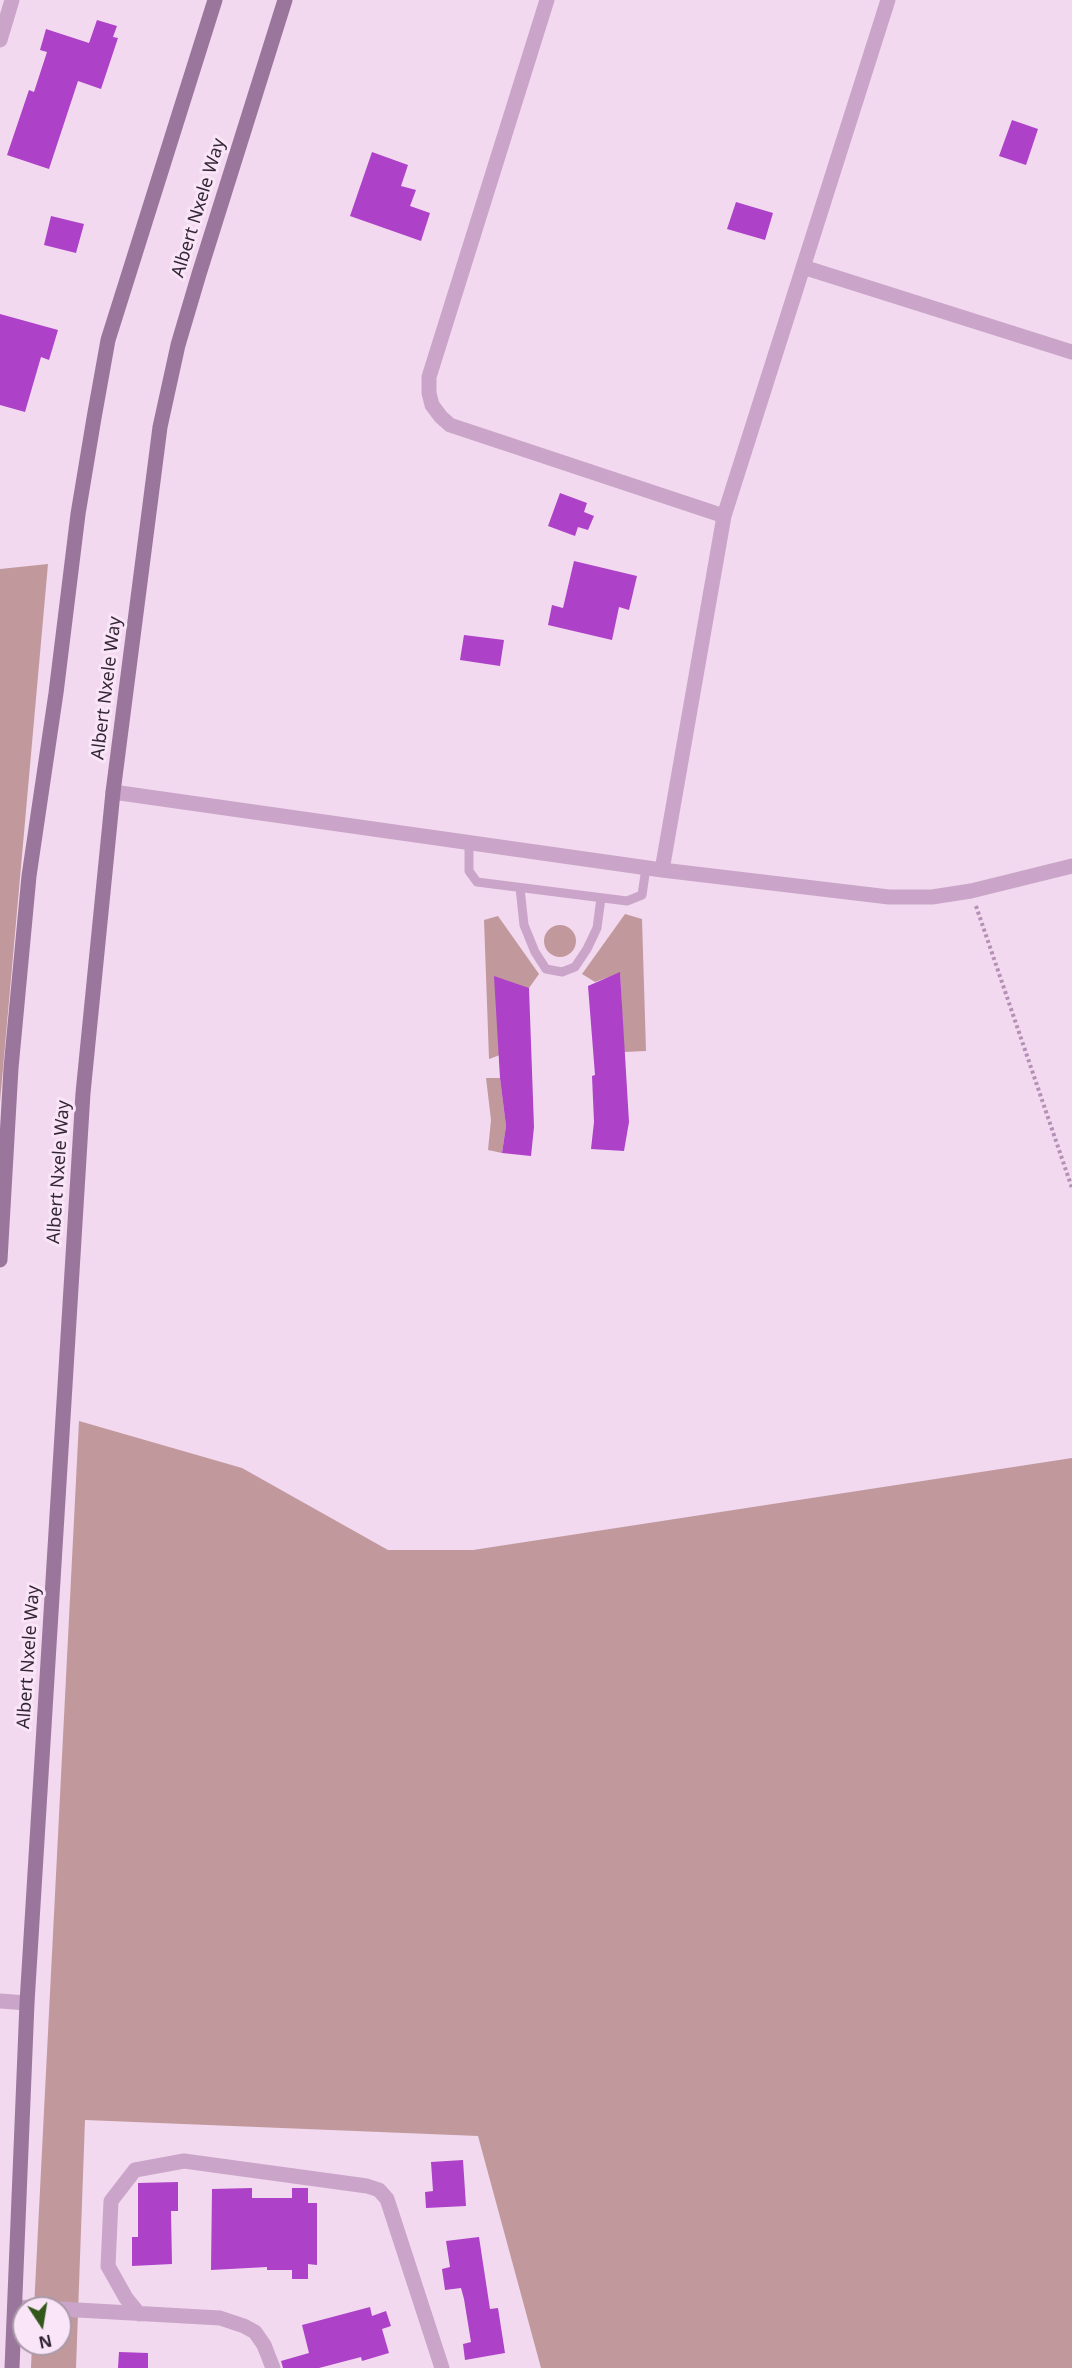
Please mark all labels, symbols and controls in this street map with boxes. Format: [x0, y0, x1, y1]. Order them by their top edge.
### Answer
street label: Albert Nxele Way [168, 136, 230, 280]
street label: Albert Nxele Way [87, 615, 127, 761]
street label: Albert Nxele Way [43, 1099, 75, 1245]
street label: Albert Nxele Way [13, 1584, 45, 1730]
north arrow [12, 2296, 72, 2356]
text: N [37, 2330, 54, 2354]

